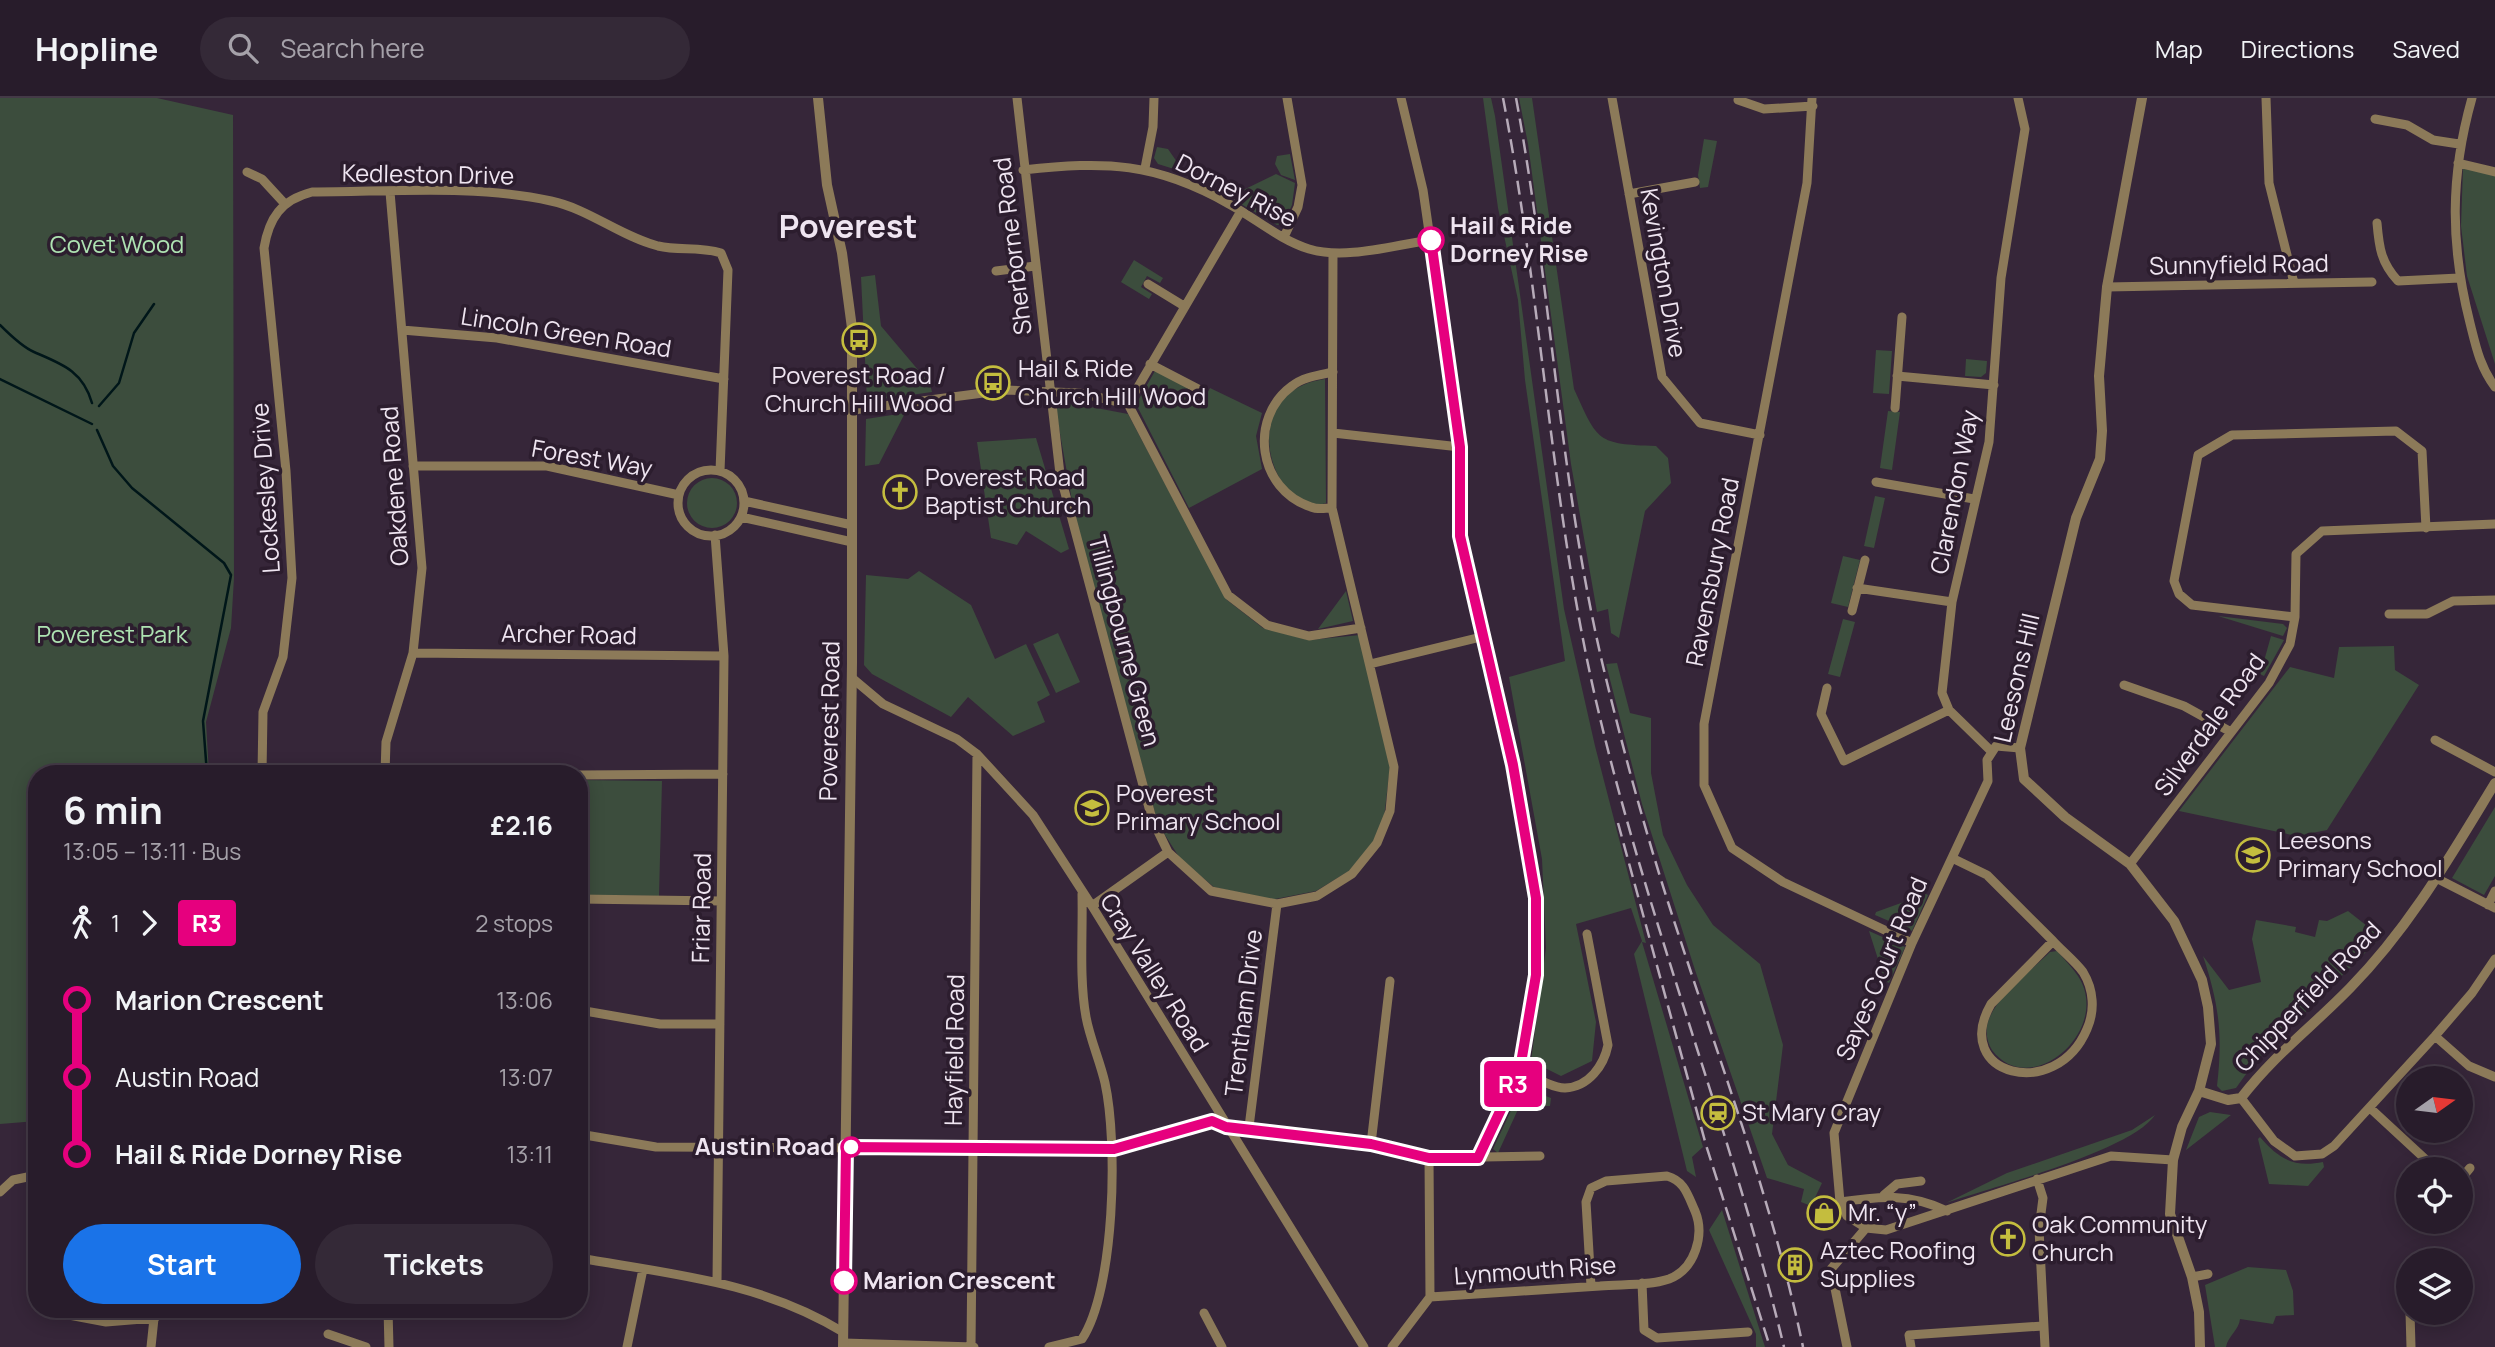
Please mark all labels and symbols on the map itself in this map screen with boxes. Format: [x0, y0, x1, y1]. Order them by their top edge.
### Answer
street label: Dorney Rise [1170, 145, 1303, 234]
street label: Kedleston Drive [342, 155, 514, 192]
street label: Sherborne Road [984, 155, 1039, 337]
street label: Kevington Drive [1633, 185, 1696, 360]
district label: Poverest [779, 204, 917, 248]
place label: Hail & Ride Dorney Rise [1450, 208, 1589, 269]
park label: Covet Wood [50, 227, 184, 260]
marker: Hail & Ride Dorney Rise [1418, 227, 1444, 253]
street label: Sunnyfield Road [2149, 245, 2329, 282]
street label: Lincoln Green Road [459, 299, 674, 364]
bus stop icon: Poverest Road / Church Hill Wood [840, 321, 878, 359]
place label: Hail & Ride Church Hill Wood [1018, 351, 1206, 412]
place label: Poverest Road / Church Hill Wood [765, 358, 953, 419]
bus stop icon: Hail & Ride Church Hill Wood [974, 364, 1012, 402]
street label: Lockesley Drive [242, 402, 287, 575]
street label: Oakdene Road [371, 405, 416, 567]
street label: Clarendon Way [1921, 407, 1986, 577]
street label: Forest Way [529, 431, 656, 484]
place label: Poverest Road Baptist Church [925, 460, 1091, 521]
church icon: Poverest Road Baptist Church [881, 473, 919, 511]
street label: Ravensbury Road [1677, 475, 1746, 669]
street label: Tillingbourne Green [1081, 532, 1169, 750]
street label: Leesons Hill [1985, 610, 2046, 746]
street label: Archer Road [501, 616, 637, 651]
park label: Poverest Park [36, 617, 189, 650]
street label: Poverest Road [811, 641, 846, 801]
street label: Silverdale Road [2146, 646, 2272, 802]
place label: Poverest Primary School [1116, 776, 1281, 837]
school or university icon: Poverest Primary School [1073, 789, 1111, 827]
place label: Leesons Primary School [2278, 823, 2443, 884]
school or university icon: Leesons Primary School [2234, 836, 2272, 874]
street label: Friar Road [683, 853, 718, 963]
street label: Sayes Court Road [1827, 871, 1934, 1065]
street label: Cray Valley Road [1093, 887, 1217, 1058]
street label: Chipperfield Road [2226, 913, 2388, 1079]
street label: Trentham Drive [1216, 927, 1269, 1098]
street label: Hayfield Road [936, 974, 971, 1126]
line badge: R3 [1482, 1061, 1544, 1107]
north arrow [2396, 1066, 2473, 1143]
station icon: St Mary Cray [1699, 1094, 1737, 1132]
place label: St Mary Cray [1742, 1095, 1882, 1128]
place label: Austin Road [695, 1129, 835, 1162]
marker: Austin Road [841, 1137, 861, 1157]
shop icon: Mr. “y” [1805, 1194, 1843, 1232]
place label: Mr. “y” [1848, 1195, 1917, 1228]
place label: Oak Community Church [2032, 1207, 2208, 1268]
church icon: Oak Community Church [1989, 1220, 2027, 1258]
place label: Aztec Roofing Supplies [1820, 1233, 1976, 1294]
building icon: Aztec Roofing Supplies [1776, 1246, 1814, 1284]
street label: Lynmouth Rise [1453, 1247, 1617, 1292]
place label: Marion Crescent [863, 1263, 1056, 1296]
marker: Marion Crescent [831, 1268, 857, 1294]

